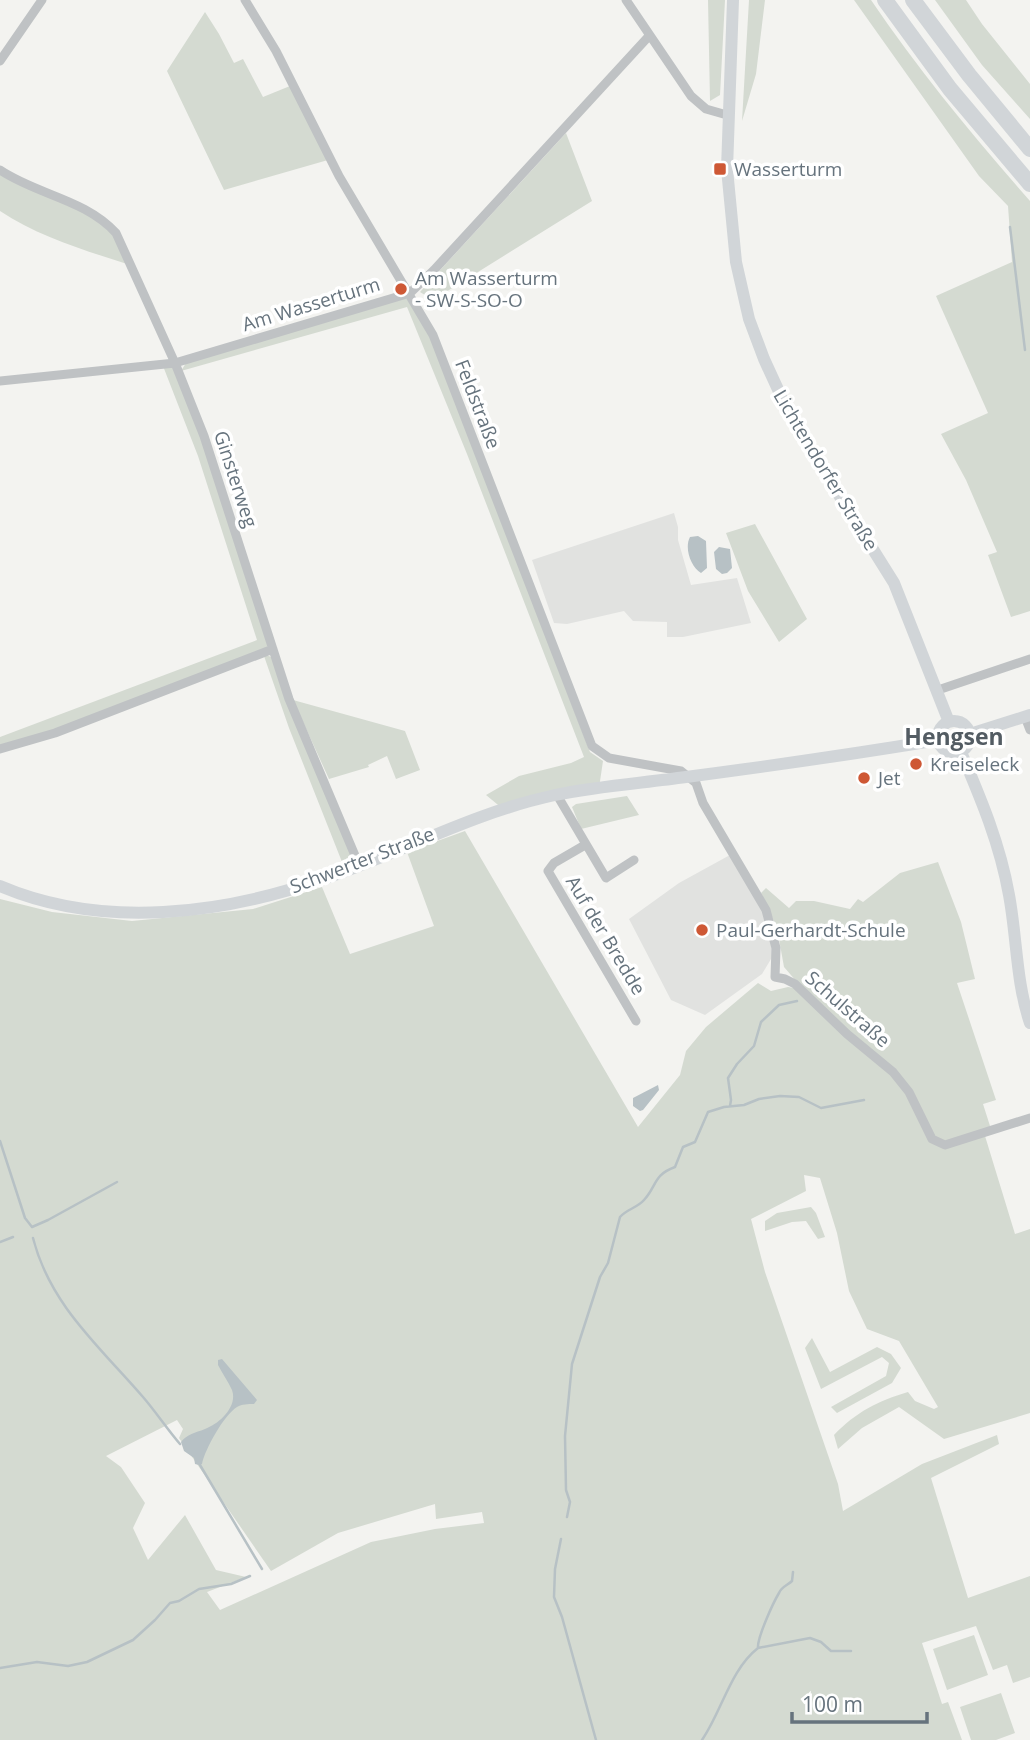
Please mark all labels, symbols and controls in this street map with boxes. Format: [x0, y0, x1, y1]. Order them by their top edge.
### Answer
place label: Wasserturm [734, 156, 842, 182]
marker: Wasserturm [712, 161, 728, 177]
place label: Am Wasserturm - SW-S-SO-O [415, 265, 558, 313]
street label: Am Wasserturm [239, 271, 383, 337]
marker: Am Wasserturm - SW-S-SO-O [393, 281, 409, 297]
street label: Feldstraße [449, 356, 507, 452]
street label: Lichtendorfer Straße [768, 385, 884, 555]
street label: Ginsterweg [208, 427, 264, 531]
district label: Hengsen [904, 720, 1004, 752]
place label: Kreiseleck [930, 751, 1019, 777]
marker: Kreiseleck [908, 756, 924, 772]
place label: Jet [876, 765, 901, 791]
marker: Jet [856, 770, 872, 786]
street label: Schwerter Straße [286, 821, 438, 899]
street label: Auf der Bredde [560, 871, 652, 999]
place label: Paul-Gerhardt-Schule [716, 917, 906, 943]
marker: Paul-Gerhardt-Schule [694, 922, 710, 938]
street label: Schulstraße [800, 965, 896, 1053]
scale bar [792, 1680, 927, 1724]
text: 100 m [802, 1690, 863, 1718]

